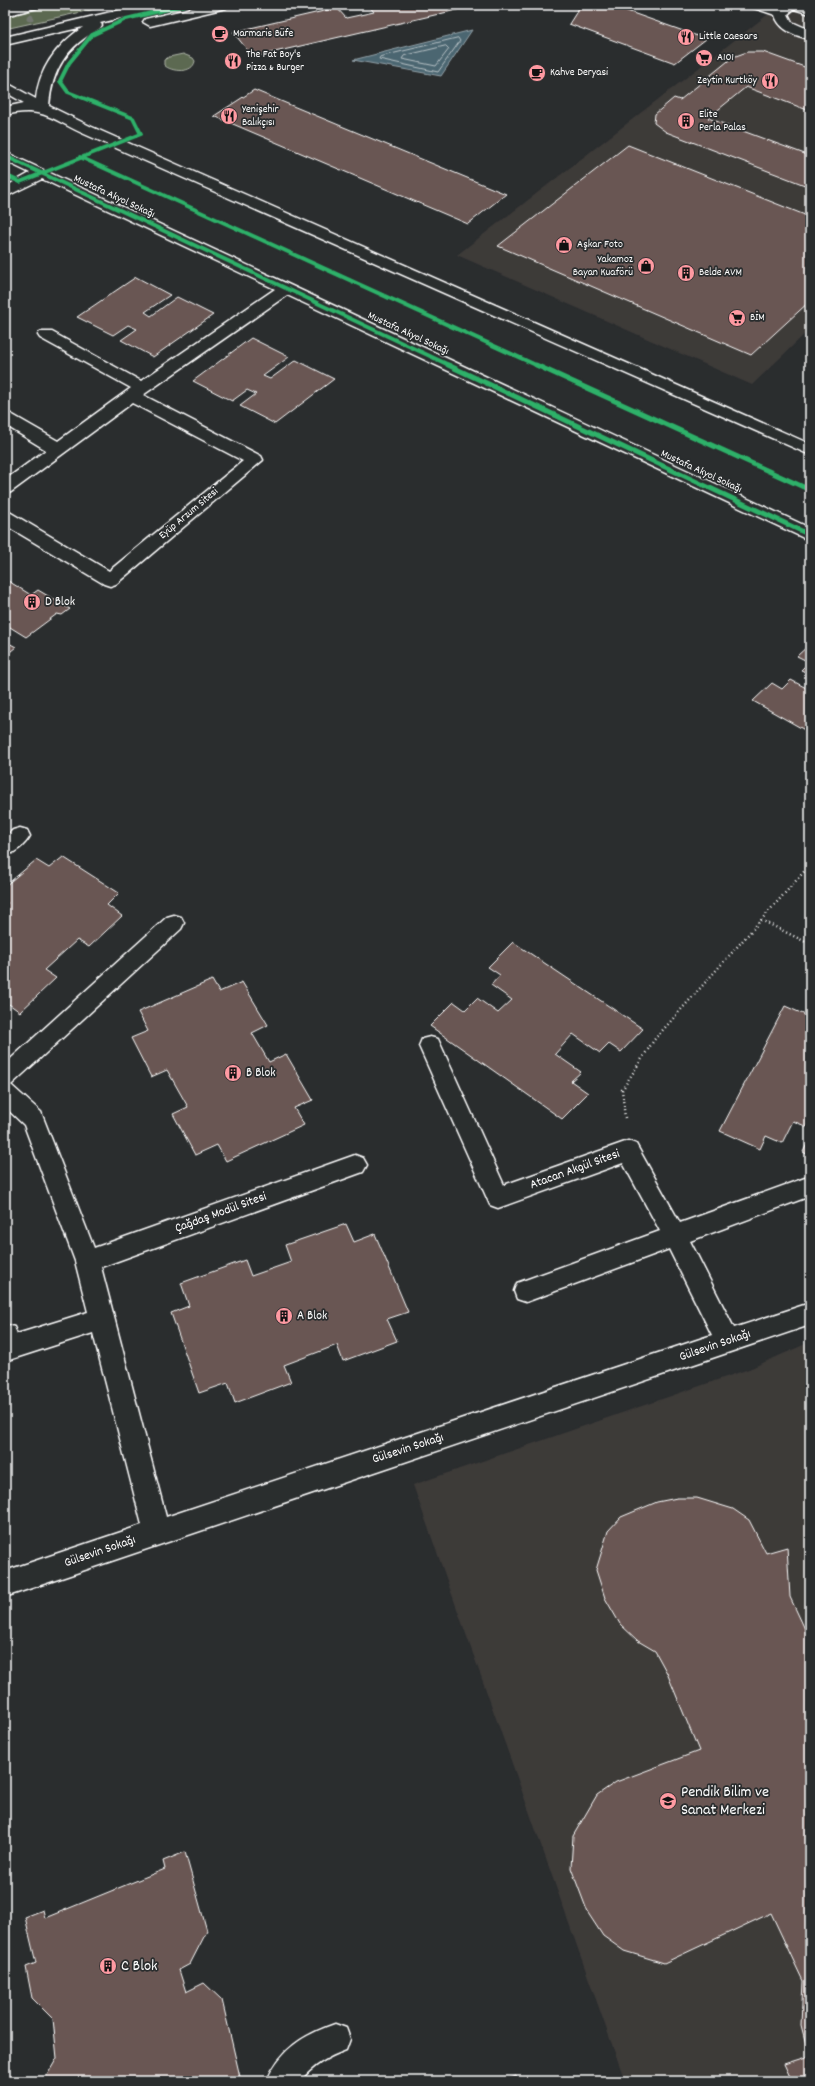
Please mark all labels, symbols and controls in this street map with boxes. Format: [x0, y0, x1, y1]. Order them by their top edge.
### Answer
cafe icon: Marmaris Büfe [210, 24, 230, 44]
place label: Marmaris Büfe [233, 26, 293, 42]
restaurant icon: Little Caesars [676, 27, 696, 47]
place label: Little Caesars [699, 29, 758, 45]
place label: The Fat Boy's Pizza & Burger [246, 47, 305, 76]
supermarket icon: A101 [694, 48, 714, 68]
place label: A101 [717, 50, 734, 66]
restaurant icon: The Fat Boy's Pizza & Burger [223, 51, 243, 71]
cafe icon: Kahve Deryasi [527, 63, 547, 83]
place label: Kahve Deryasi [550, 65, 608, 81]
restaurant icon: Zeytin Kurtköy [760, 71, 780, 91]
place label: Zeytin Kurtköy [697, 73, 758, 89]
place label: Yenişehir Balıkçısı [242, 102, 280, 131]
restaurant icon: Yenişehir Balıkçısı [219, 106, 239, 126]
place label: Elite Perla Palas [699, 107, 746, 136]
building icon: Elite Perla Palas [676, 111, 696, 131]
street label: Mustafa Akyol Sokağı [71, 171, 157, 223]
shop icon: Aşkar Foto [554, 235, 574, 255]
place label: Aşkar Foto [577, 237, 623, 253]
place label: Yakamoz Bayan Kuaförü [573, 252, 634, 281]
shop icon: Yakamoz Bayan Kuaförü [636, 256, 656, 276]
building icon: Belde AVM [676, 263, 696, 283]
place label: Belde AVM [699, 265, 742, 281]
street label: Mustafa Akyol Sokağı [365, 308, 451, 360]
supermarket icon: BİM [727, 308, 747, 328]
place label: BİM [750, 310, 765, 326]
street label: Mustafa Akyol Sokağı [658, 446, 744, 498]
street label: Eyüp Arzum Sitesi [156, 484, 222, 544]
building icon: D Blok [22, 592, 42, 612]
place label: D Blok [45, 593, 75, 612]
building icon: B Blok [223, 1063, 243, 1083]
place label: B Blok [246, 1064, 276, 1083]
street label: Atacan Akgül Sitesi [527, 1145, 623, 1195]
street label: Çağdaş Modül Sitesi [173, 1187, 270, 1238]
building icon: A Blok [274, 1306, 294, 1326]
place label: A Blok [297, 1307, 327, 1326]
street label: Gülsevin Sokağı [677, 1325, 753, 1367]
street label: Gülsevin Sokağı [370, 1428, 446, 1470]
street label: Gülsevin Sokağı [62, 1531, 138, 1573]
place label: Pendik Bilim ve Sanat Merkezi [681, 1781, 769, 1822]
school or university icon: Pendik Bilim ve Sanat Merkezi [658, 1791, 678, 1811]
place label: C Blok [121, 1955, 158, 1978]
building icon: C Blok [98, 1956, 118, 1976]

